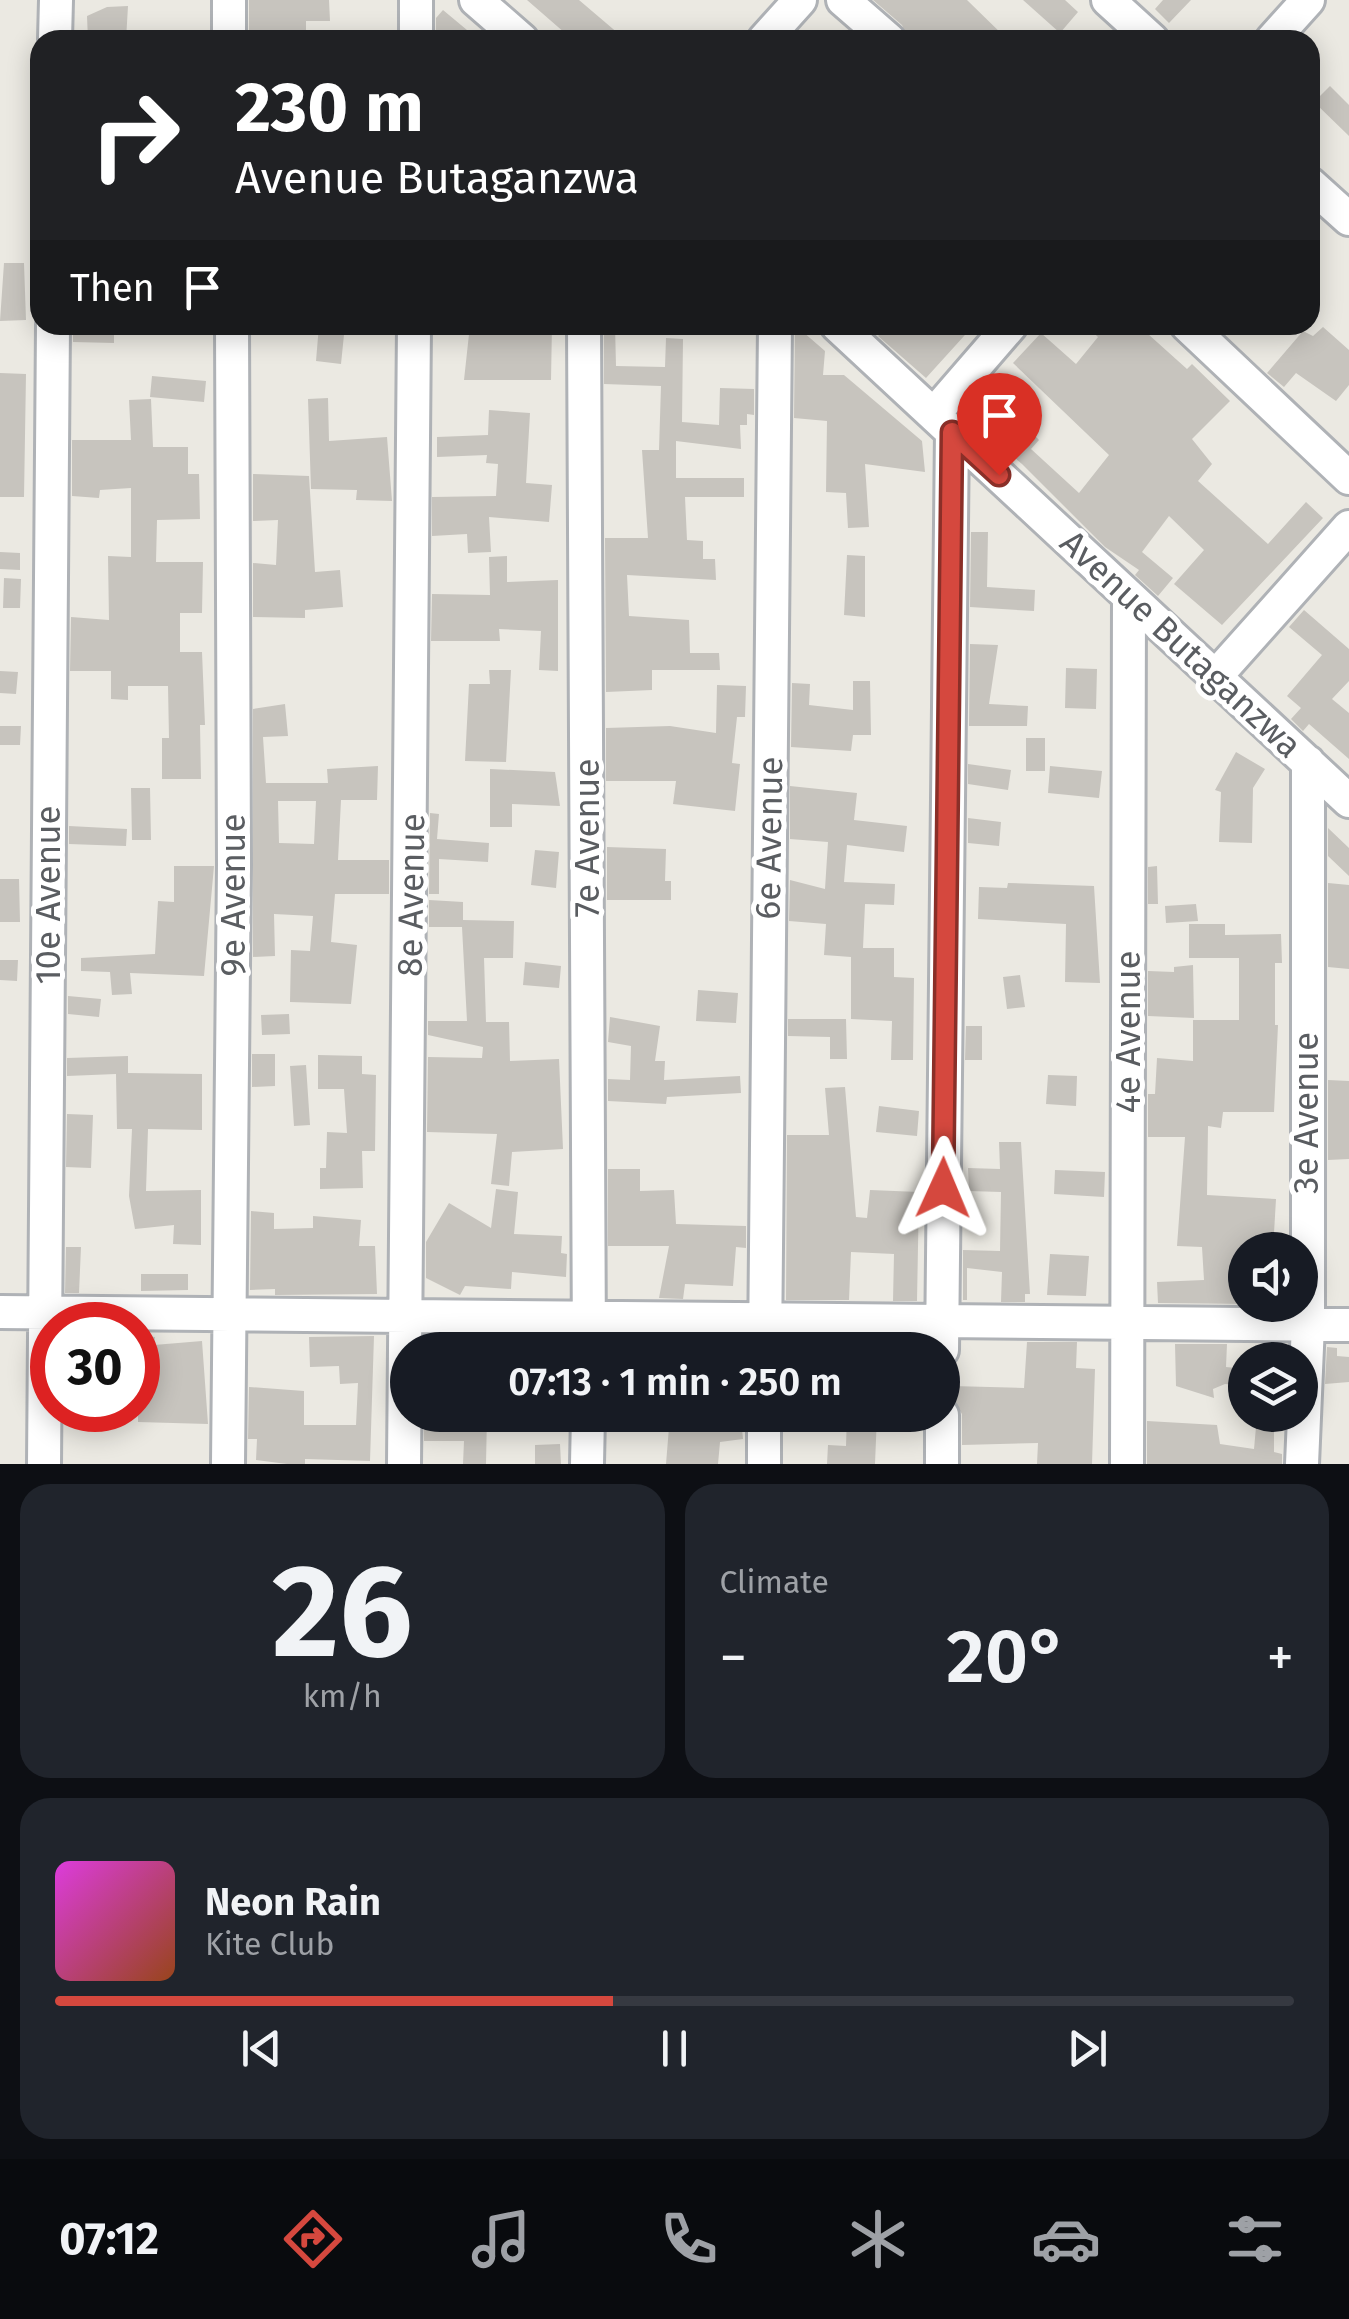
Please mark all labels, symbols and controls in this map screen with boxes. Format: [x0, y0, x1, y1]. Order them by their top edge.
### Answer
text: 230 m [235, 66, 424, 150]
icon: right [70, 70, 200, 200]
text: Avenue Butaganzwa [235, 151, 639, 205]
icon: arrive [175, 260, 230, 315]
text: Then [70, 265, 155, 311]
pin [957, 373, 1042, 476]
icon: arrive [972, 388, 1027, 443]
street label: Avenue Butaganzwa [1052, 521, 1310, 767]
street label: 6e Avenue [747, 756, 791, 920]
street label: 7e Avenue [566, 758, 608, 918]
street label: 10e Avenue [27, 805, 69, 985]
street label: 8e Avenue [389, 813, 433, 977]
street label: 9e Avenue [212, 814, 254, 976]
street label: 4e Avenue [1107, 950, 1149, 1114]
street label: 3e Avenue [1285, 1032, 1327, 1194]
position arrow [891, 1136, 995, 1240]
map controls [1228, 1232, 1318, 1432]
button: sound [1228, 1232, 1318, 1322]
speed limit sign: 30 [30, 1302, 160, 1432]
button: layers [1228, 1342, 1318, 1432]
text: 07:13 · 1 min · 250 m [508, 1359, 842, 1405]
text: 26 [272, 1534, 413, 1690]
text: Climate [720, 1563, 829, 1601]
text: 20° [946, 1612, 1067, 1702]
text: − [720, 1625, 747, 1691]
text: + [1267, 1625, 1294, 1691]
text: km/h [303, 1677, 382, 1715]
text: Neon Rain [205, 1879, 381, 1925]
text: Kite Club [205, 1925, 334, 1963]
icon: previous [234, 2021, 289, 2076]
icon: pause [647, 2021, 702, 2076]
icon: next [1060, 2021, 1115, 2076]
icon: directions [278, 2204, 348, 2274]
icon: music [466, 2204, 536, 2274]
icon: phone [654, 2204, 724, 2274]
icon: climate [843, 2204, 913, 2274]
icon: car [1031, 2204, 1101, 2274]
icon: filters [1220, 2204, 1290, 2274]
text: 07:12 [59, 2212, 159, 2266]

